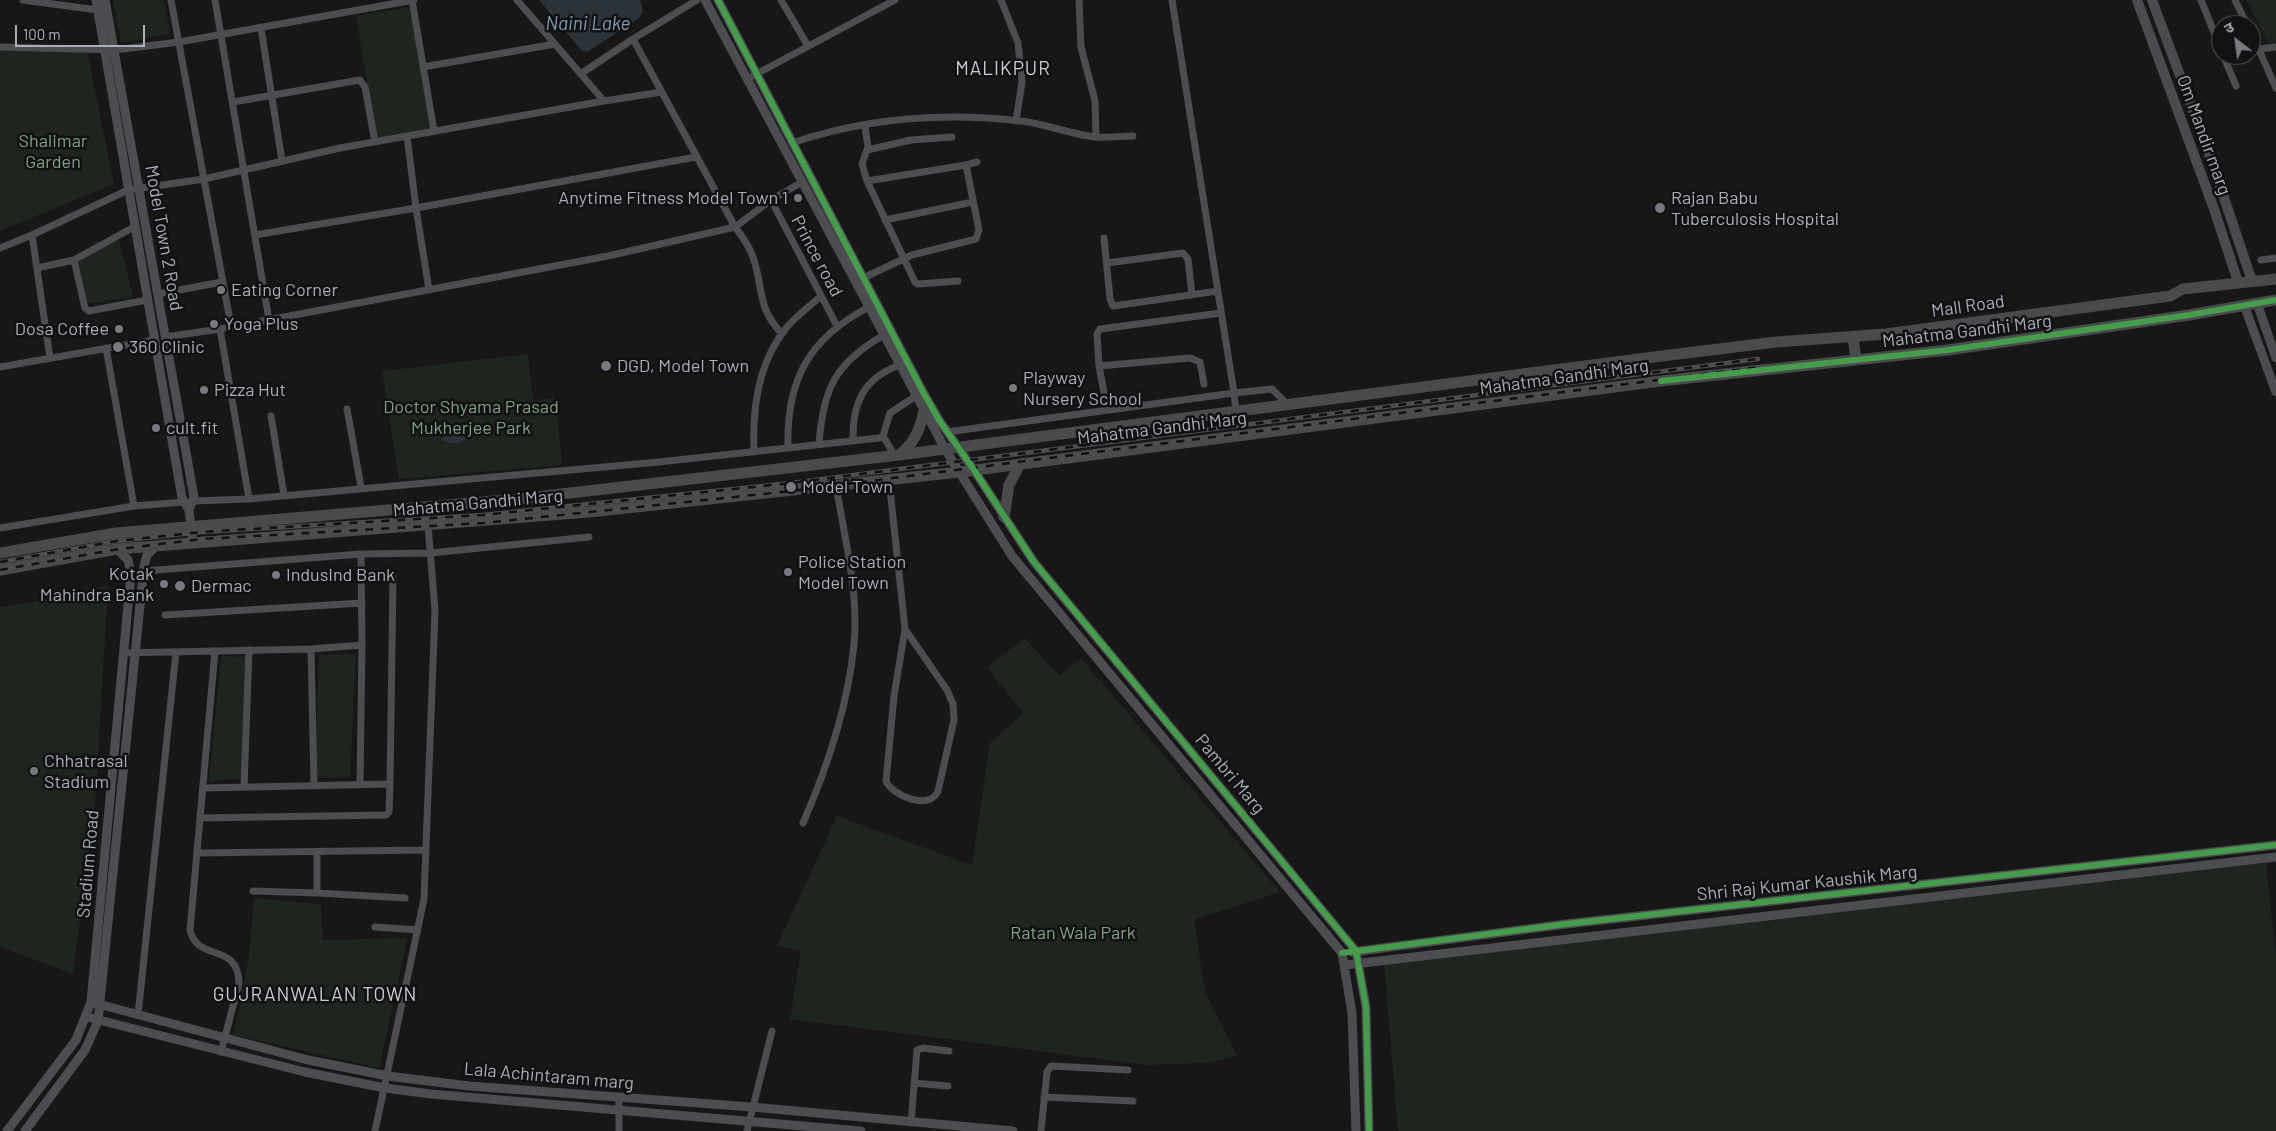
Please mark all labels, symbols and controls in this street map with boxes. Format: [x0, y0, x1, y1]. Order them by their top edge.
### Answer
water label: Naini Lake [546, 13, 630, 35]
scale bar [18, 15, 148, 47]
north arrow [2211, 15, 2261, 65]
text: उ [2221, 18, 2237, 37]
text: 100 m [23, 25, 61, 43]
district label: MALIKPUR [954, 58, 1052, 80]
street label: Om Mandir marg [2172, 72, 2236, 198]
park label: Shalimar Garden [19, 130, 87, 172]
street label: Model Town 2 Road [141, 163, 187, 313]
place label: Anytime Fitness Model Town 1 [558, 187, 788, 209]
place label: Rajan Babu Tuberculosis Hospital [1671, 187, 1839, 230]
marker: Anytime Fitness Model Town 1 [792, 192, 804, 204]
marker: Rajan Babu Tuberculosis Hospital [1653, 201, 1667, 215]
street label: Prince road [787, 212, 847, 300]
place label: Eating Corner [231, 279, 338, 301]
marker: Eating Corner [215, 284, 227, 296]
street label: Mall Road [1930, 290, 2006, 322]
street label: Mahatma Gandhi Marg [1881, 310, 2053, 352]
place label: Yoga Plus [224, 313, 298, 335]
place label: Dosa Coffee [15, 318, 109, 340]
marker: Yoga Plus [208, 318, 220, 330]
marker: Dosa Coffee [113, 323, 125, 335]
place label: 360 Clinic [129, 336, 205, 358]
marker: 360 Clinic [111, 340, 125, 354]
street label: Mahatma Gandhi Marg [1478, 354, 1650, 400]
place label: DGD, Model Town [617, 355, 749, 377]
marker: DGD, Model Town [599, 359, 613, 373]
place label: Playway Nursery School [1023, 367, 1142, 409]
place label: Pizza Hut [214, 379, 286, 401]
marker: Playway Nursery School [1007, 382, 1019, 394]
marker: Pizza Hut [198, 384, 210, 396]
park label: Doctor Shyama Prasad Mukherjee Park [383, 396, 559, 438]
street label: Mahatma Gandhi Marg [1076, 407, 1248, 449]
place label: cult.fit [166, 417, 218, 439]
marker: cult.fit [150, 422, 162, 434]
place label: Model Town [802, 476, 893, 498]
marker: Model Town [784, 480, 798, 494]
street label: Mahatma Gandhi Marg [392, 485, 564, 521]
place label: Police Station Model Town [798, 551, 906, 594]
place label: Kotak Mahindra Bank [40, 563, 154, 606]
place label: IndusInd Bank [286, 564, 395, 586]
marker: Police Station Model Town [782, 566, 794, 578]
marker: IndusInd Bank [270, 569, 282, 581]
place label: Dermac [191, 575, 252, 597]
marker: Kotak Mahindra Bank [158, 578, 170, 590]
marker: Dermac [173, 579, 187, 593]
street label: Pambri Marg [1190, 730, 1270, 818]
place label: Chhatrasal Stadium [44, 750, 128, 792]
marker: Chhatrasal Stadium [28, 765, 40, 777]
street label: Stadium Road [73, 809, 103, 919]
street label: Shri Raj Kumar Kaushik Marg [1696, 861, 1918, 905]
park label: Ratan Wala Park [1010, 922, 1136, 944]
district label: GUJRANWALAN TOWN [211, 984, 419, 1006]
street label: Lala Achintaram marg [463, 1058, 635, 1094]

